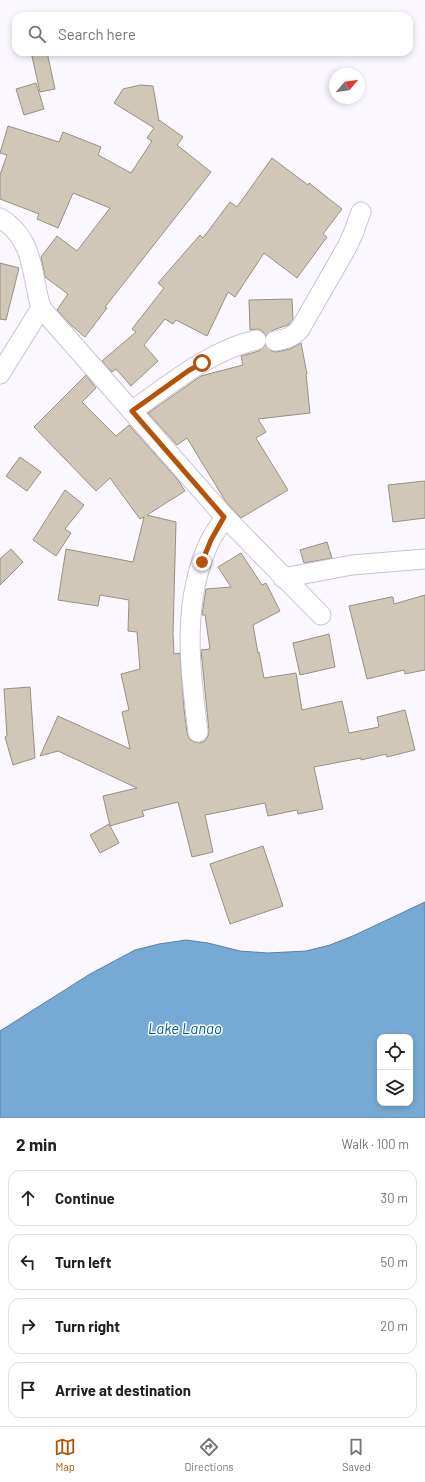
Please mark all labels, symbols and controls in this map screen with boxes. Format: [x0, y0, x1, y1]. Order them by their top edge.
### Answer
search box [12, 12, 413, 56]
icon: search [26, 23, 48, 45]
text: Search here [58, 25, 136, 43]
north arrow [329, 68, 365, 104]
route start [193, 354, 211, 372]
route end [193, 553, 211, 571]
water label: Lake Lanao [148, 1019, 222, 1037]
map controls [377, 1034, 413, 1106]
button: locate [377, 1034, 413, 1070]
button: layers [377, 1070, 413, 1106]
text: 2 min [16, 1134, 57, 1154]
text: Walk · 100 m [342, 1136, 409, 1152]
icon: ahead [17, 1187, 39, 1209]
text: Continue [55, 1189, 115, 1207]
text: 30 m [381, 1190, 408, 1206]
icon: left [17, 1251, 39, 1273]
text: Turn left [55, 1253, 111, 1271]
text: 50 m [381, 1254, 408, 1270]
icon: right [17, 1315, 39, 1337]
text: Turn right [55, 1317, 120, 1335]
text: 20 m [380, 1318, 408, 1334]
icon: arrive [17, 1379, 39, 1401]
text: Arrive at destination [55, 1381, 191, 1399]
tab: Map [54, 1436, 76, 1473]
tab: Directions [184, 1436, 234, 1473]
tab: Saved [342, 1436, 371, 1473]

